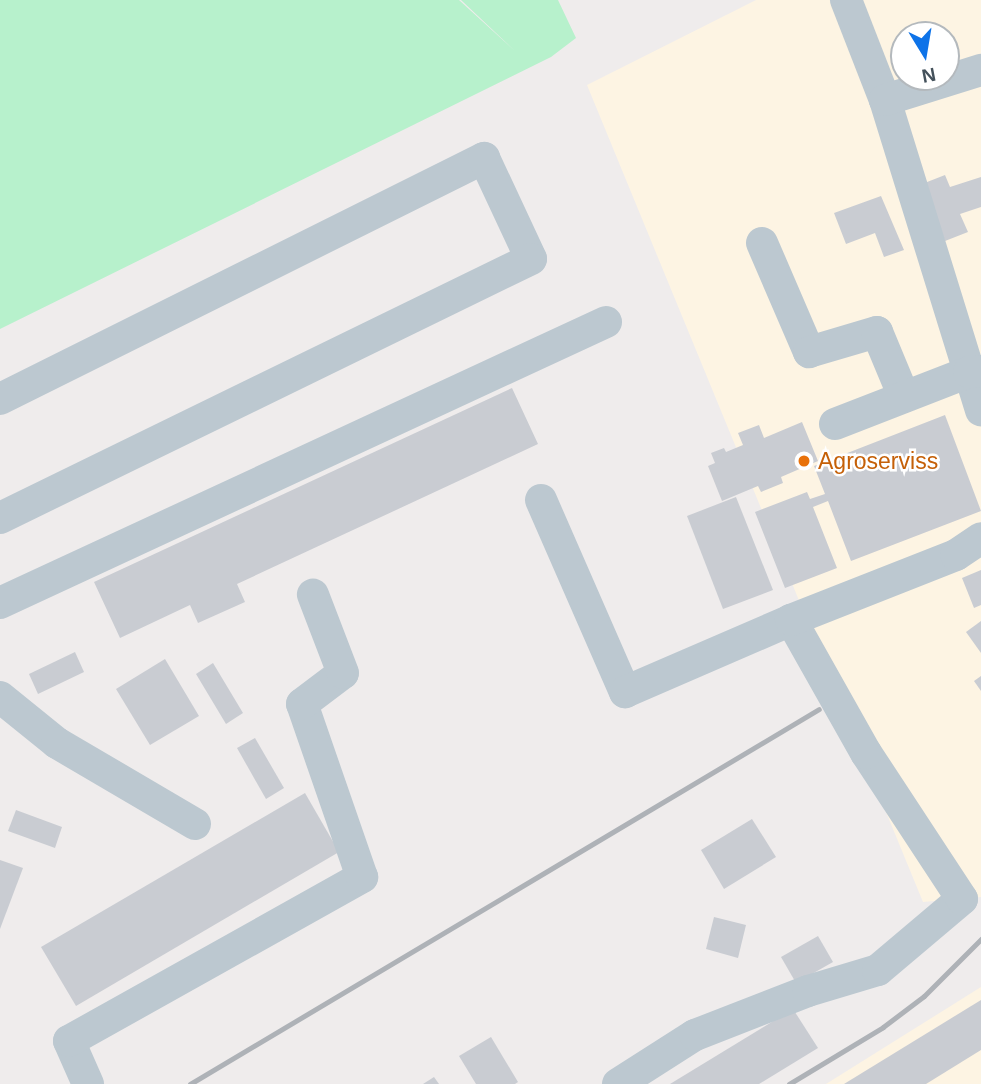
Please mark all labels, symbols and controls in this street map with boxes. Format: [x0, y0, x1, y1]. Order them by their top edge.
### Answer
north arrow [890, 21, 960, 91]
text: N [920, 64, 937, 87]
place label: Agroserviss [818, 447, 938, 475]
marker: Agroserviss [796, 453, 812, 469]

